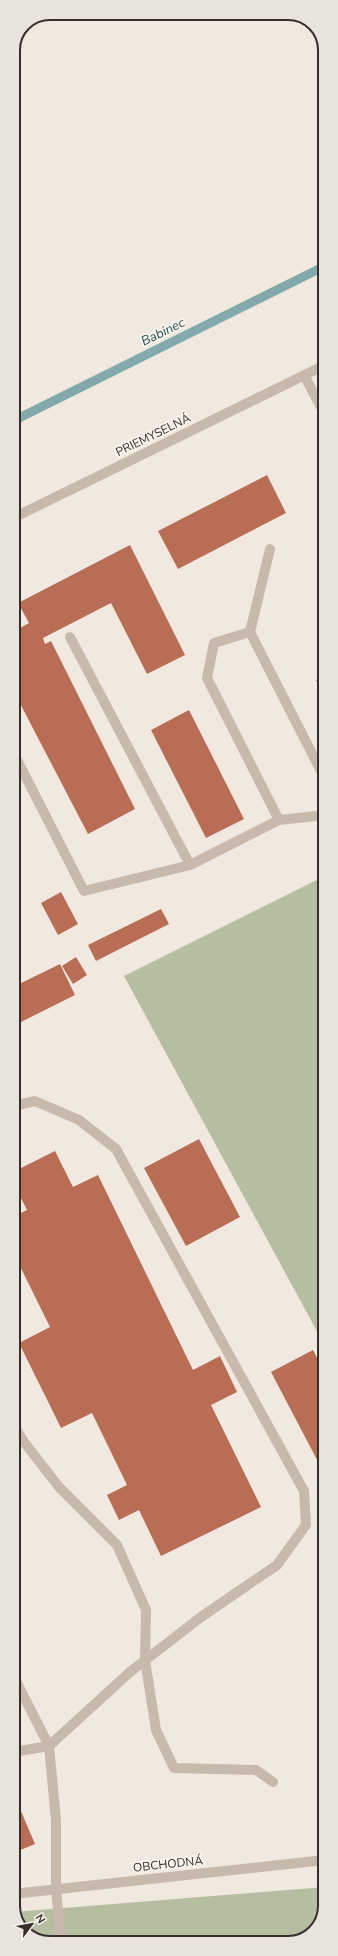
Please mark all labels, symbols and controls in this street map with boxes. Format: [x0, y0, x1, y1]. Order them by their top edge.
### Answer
water label: Babinec [138, 313, 189, 350]
street label: PRIEMYSELNÁ [113, 410, 193, 460]
street label: OBCHODNÁ [132, 1852, 204, 1876]
north arrow [12, 1904, 52, 1944]
text: N [32, 1911, 49, 1926]

